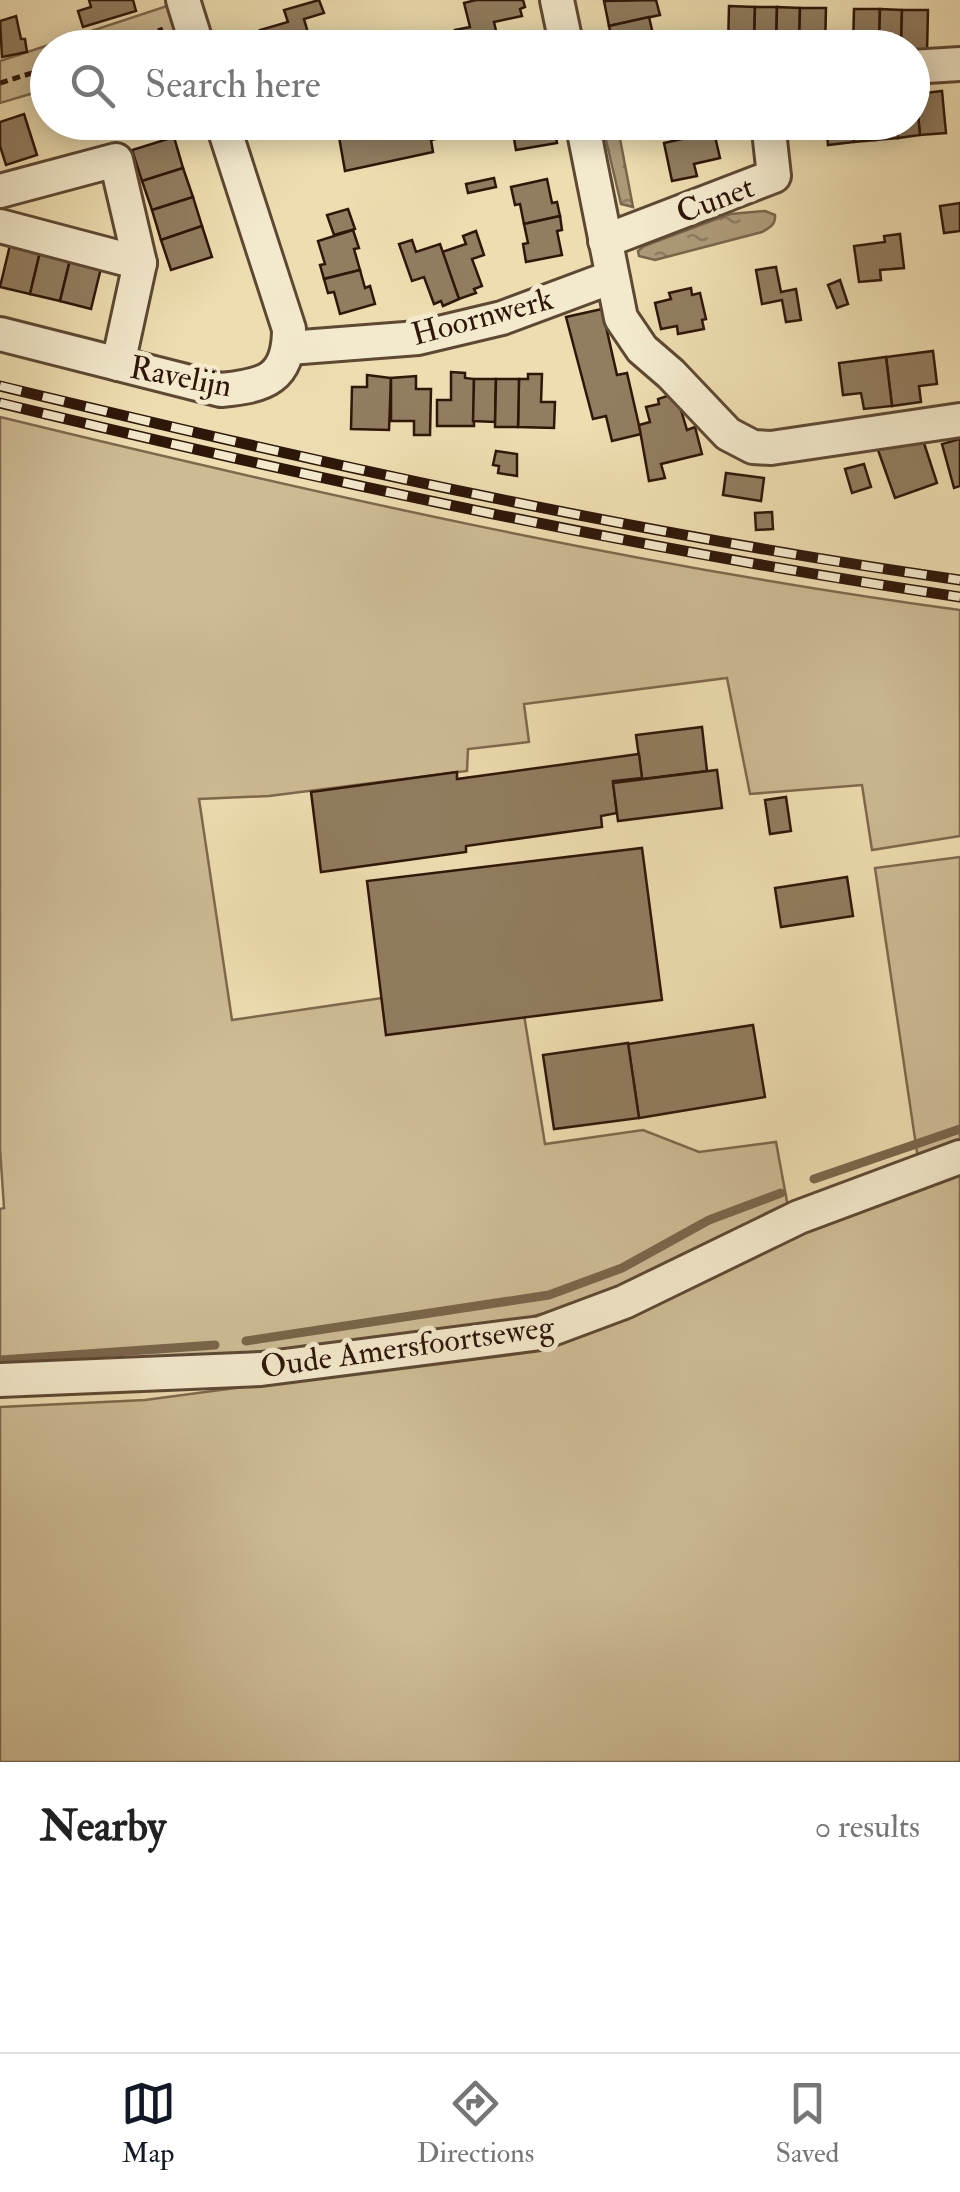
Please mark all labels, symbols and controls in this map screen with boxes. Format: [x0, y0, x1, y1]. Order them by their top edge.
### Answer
search box [30, 30, 930, 140]
icon: search [65, 58, 120, 113]
text: Search here [145, 61, 321, 109]
street label: Cunet [671, 167, 760, 233]
street label: Hoornwerk [407, 279, 557, 355]
street label: Ravelijn [126, 348, 235, 406]
street label: Oude Amersfoortseweg [258, 1306, 558, 1387]
text: Nearby [40, 1801, 166, 1853]
text: 0 results [815, 1807, 920, 1847]
tab: Map [121, 2076, 176, 2171]
tab: Directions [417, 2076, 534, 2171]
tab: Saved [775, 2076, 839, 2171]

